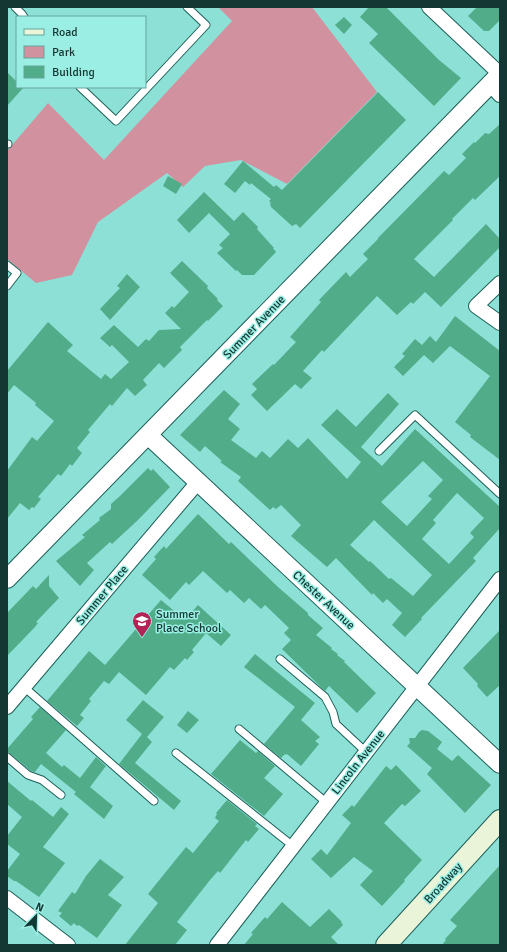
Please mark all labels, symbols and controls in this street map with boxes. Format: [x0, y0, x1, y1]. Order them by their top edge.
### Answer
legend [16, 16, 146, 88]
text: Road [52, 25, 78, 40]
text: Park [52, 45, 75, 60]
text: Building [52, 65, 95, 80]
street label: Summer Avenue [220, 292, 289, 362]
street label: Summer Place [73, 562, 132, 628]
street label: Chester Avenue [289, 568, 358, 633]
place label: Summer Place School [156, 607, 222, 636]
school or university icon: Summer Place School [131, 610, 153, 638]
street label: Lincoln Avenue [328, 727, 388, 798]
street label: Broadway [421, 859, 466, 907]
north arrow [16, 896, 56, 936]
text: N [34, 900, 46, 915]

